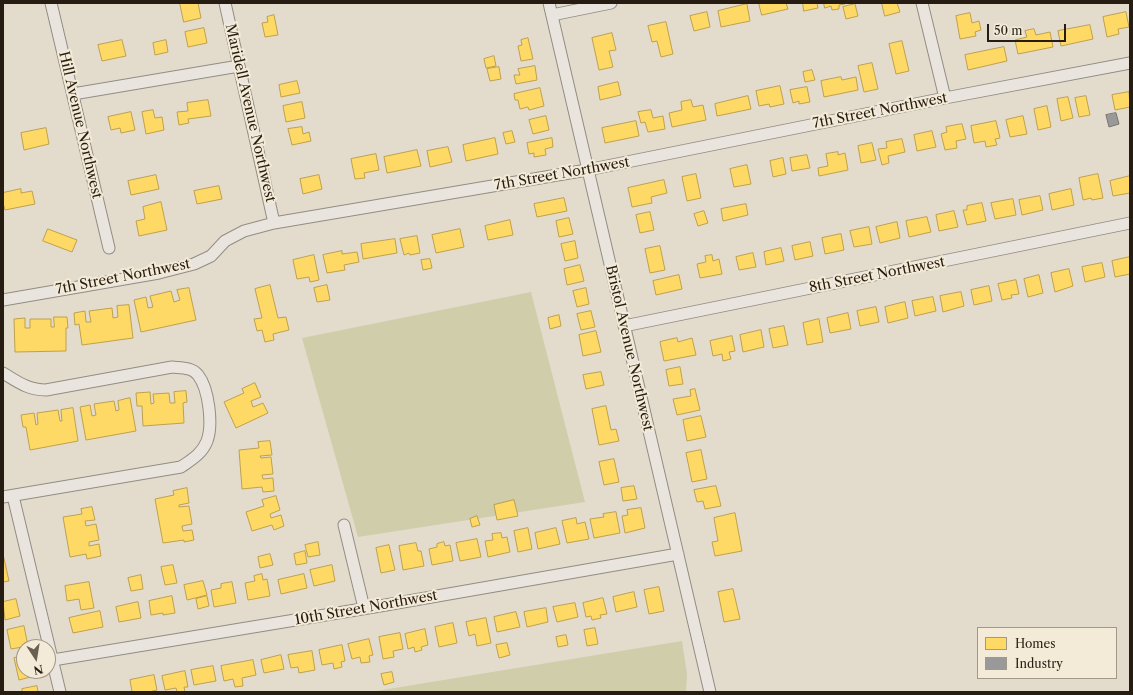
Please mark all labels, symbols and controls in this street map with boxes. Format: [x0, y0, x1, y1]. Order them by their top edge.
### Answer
scale bar [989, 16, 1068, 42]
street label: Maridell Avenue Northwest [221, 22, 279, 204]
text: 50 m [994, 23, 1023, 38]
street label: Hill Avenue Northwest [55, 50, 105, 200]
street label: 7th Street Northwest [811, 90, 949, 132]
street label: 7th Street Northwest [493, 154, 631, 194]
street label: 8th Street Northwest [808, 254, 946, 296]
street label: 7th Street Northwest [54, 256, 192, 298]
street label: Bristol Avenue Northwest [602, 263, 656, 433]
street label: 10th Street Northwest [293, 587, 439, 629]
legend [977, 627, 1117, 679]
text: Homes [1015, 636, 1055, 651]
north arrow [16, 639, 56, 679]
text: Industry [1015, 656, 1063, 671]
text: N [32, 662, 44, 678]

